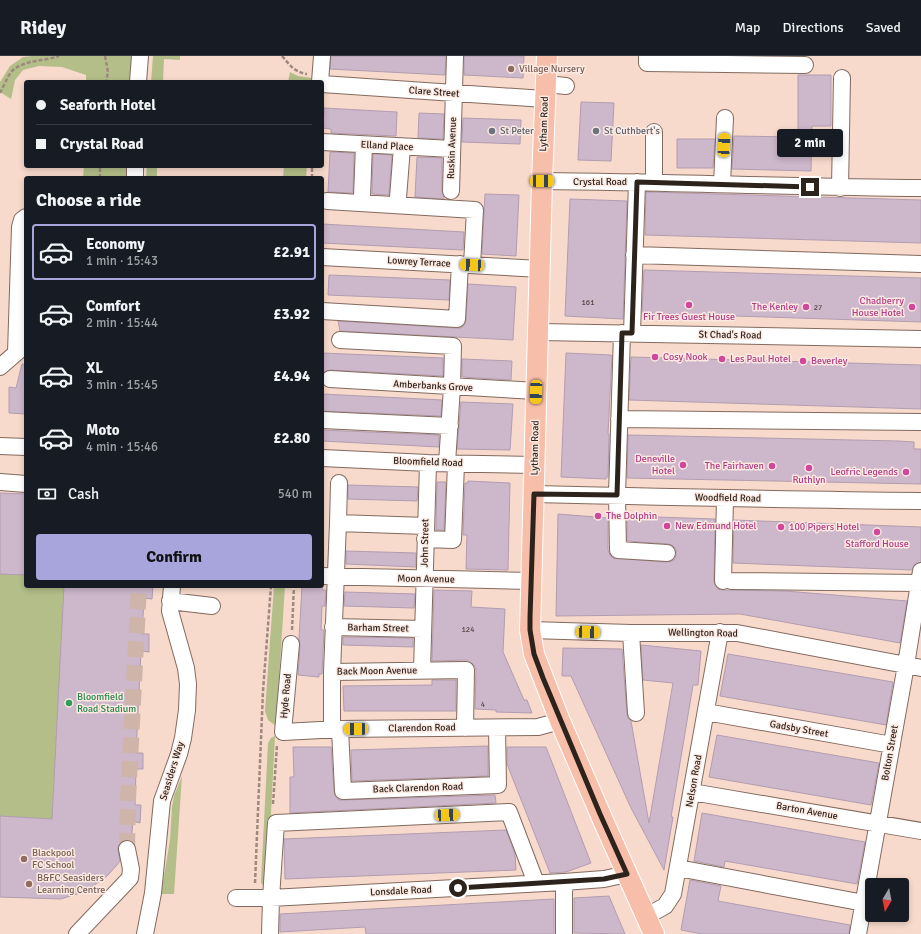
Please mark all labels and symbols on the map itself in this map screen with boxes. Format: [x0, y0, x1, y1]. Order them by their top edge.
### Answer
place label: Village Nursery [519, 63, 585, 75]
marker: Village Nursery [506, 64, 516, 74]
street label: Clare Street [408, 84, 460, 100]
street label: Lytham Road [537, 96, 551, 152]
street label: Ruskin Avenue [445, 117, 459, 179]
place label: St Peter [500, 125, 534, 137]
place label: St Cuthbert's [604, 125, 660, 137]
marker: St Peter [487, 126, 497, 136]
marker: St Cuthbert's [591, 126, 601, 136]
callout: 2 min [777, 129, 843, 157]
car [717, 133, 731, 157]
street label: Elland Place [360, 139, 414, 153]
car [530, 175, 554, 187]
street label: Crystal Road [573, 176, 627, 188]
route end [801, 178, 819, 196]
street label: Lowrey Terrace [387, 254, 451, 270]
car [460, 258, 484, 272]
place label: Chadberry House Hotel [852, 295, 904, 319]
house number: 161 [582, 297, 594, 307]
marker: Fir Trees Guest House [684, 300, 694, 310]
place label: The Kenley [752, 301, 798, 313]
marker: The Kenley [801, 302, 811, 312]
house number: 27 [814, 302, 822, 312]
marker: Chadberry House Hotel [907, 302, 917, 312]
place label: Fir Trees Guest House [643, 311, 735, 323]
street label: St Chad's Road [698, 328, 762, 342]
place label: Cosy Nook [663, 351, 708, 363]
marker: Cosy Nook [650, 352, 660, 362]
place label: Les Paul Hotel [730, 353, 791, 365]
marker: Les Paul Hotel [717, 354, 727, 364]
place label: Beverley [811, 355, 848, 367]
marker: Beverley [798, 356, 808, 366]
street label: Amberbanks Grove [393, 378, 473, 394]
car [530, 380, 542, 404]
street label: Lytham Road [529, 420, 541, 476]
place label: Deneville Hotel [635, 453, 675, 477]
street label: Bloomfield Road [393, 455, 463, 469]
marker: Deneville Hotel [678, 460, 688, 470]
place label: The Fairhaven [705, 460, 764, 472]
marker: The Fairhaven [767, 461, 777, 471]
marker: Ruthlyn [804, 463, 814, 473]
place label: Leofric Legends [831, 466, 899, 478]
marker: Leofric Legends [901, 467, 911, 477]
place label: Ruthlyn [792, 474, 826, 486]
street label: Woodfield Road [695, 491, 761, 505]
place label: The Dolphin [606, 510, 657, 522]
marker: The Dolphin [593, 511, 603, 521]
street label: John Street [419, 518, 431, 568]
place label: New Edmund Hotel [675, 520, 757, 532]
marker: New Edmund Hotel [662, 521, 672, 531]
place label: 100 Pipers Hotel [789, 521, 860, 533]
marker: 100 Pipers Hotel [776, 522, 786, 532]
marker: Stafford House [872, 527, 882, 537]
place label: Stafford House [845, 538, 909, 550]
street label: Moon Avenue [397, 572, 455, 586]
street label: Barham Street [347, 621, 409, 635]
house number: 124 [462, 624, 475, 634]
car [576, 626, 600, 638]
street label: Wellington Road [668, 626, 738, 640]
street label: Back Moon Avenue [337, 664, 417, 678]
street label: Hyde Road [278, 673, 294, 719]
place label: Bloomfield Road Stadium [77, 691, 136, 715]
marker: Bloomfield Road Stadium [64, 698, 74, 708]
house number: 4 [481, 699, 486, 709]
street label: Gadsby Street [769, 718, 830, 740]
street label: Clarendon Road [388, 721, 456, 735]
car [344, 723, 368, 735]
street label: Bolton Street [879, 724, 901, 782]
street label: Seasiders Way [157, 740, 187, 802]
street label: Nelson Road [683, 754, 705, 808]
street label: Back Clarendon Road [373, 780, 463, 796]
street label: Barton Avenue [775, 800, 839, 822]
car [435, 808, 459, 822]
place label: Blackpool FC School [32, 847, 75, 871]
marker: Blackpool FC School [19, 854, 29, 864]
place label: B&FC Seasiders Learning Centre [37, 872, 105, 896]
north arrow [865, 878, 909, 922]
marker: B&FC Seasiders Learning Centre [24, 879, 34, 889]
route start [449, 879, 467, 897]
street label: Lonsdale Road [370, 883, 432, 899]

